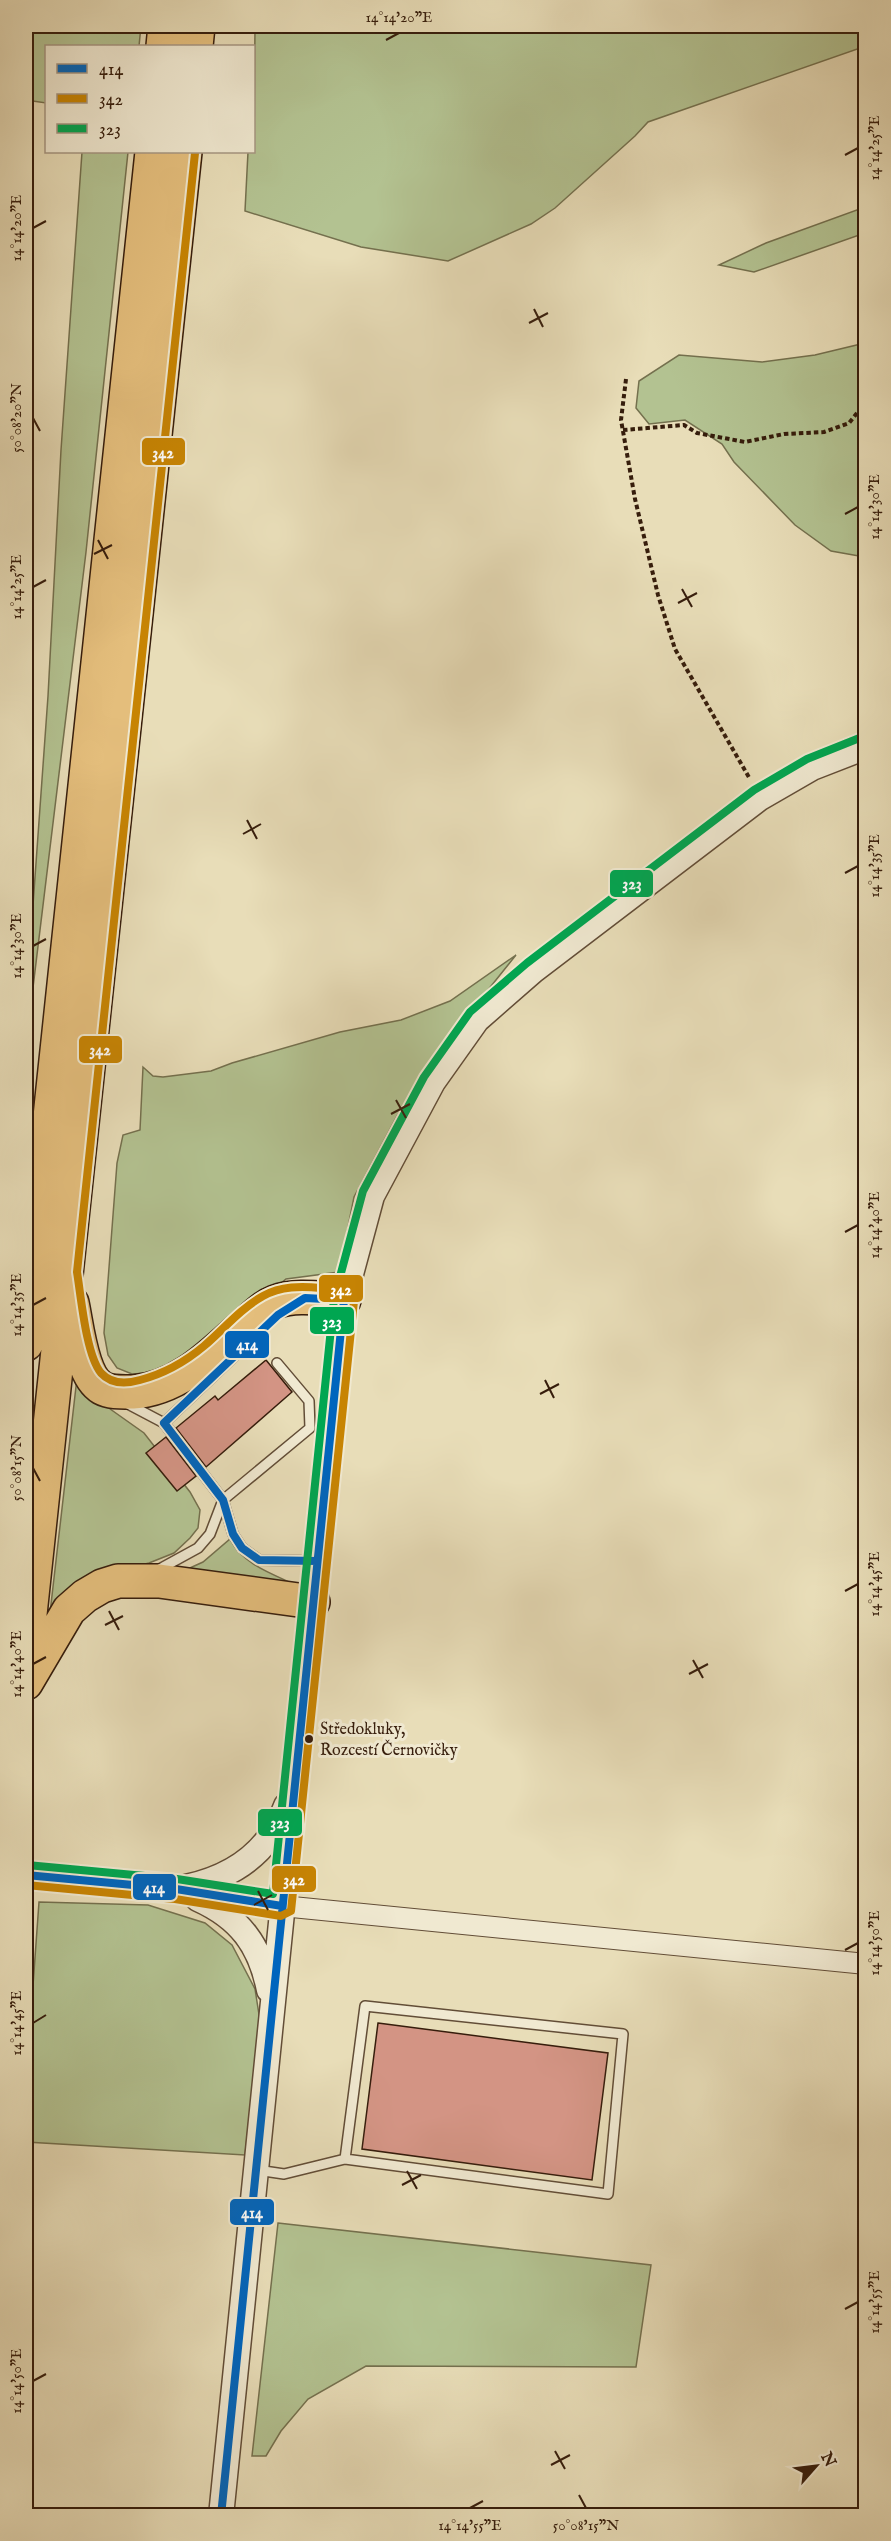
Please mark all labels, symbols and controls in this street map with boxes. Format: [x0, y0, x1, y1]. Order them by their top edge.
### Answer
text: 14°14'20"E [365, 8, 433, 27]
legend [45, 45, 255, 153]
text: 414 [99, 59, 124, 82]
text: 342 [99, 89, 123, 112]
text: 14°14'25"E [865, 115, 884, 181]
text: 323 [99, 119, 121, 142]
text: 14°14'20"E [7, 194, 26, 262]
text: 50°08'20"N [7, 383, 26, 453]
line badge: 342 [141, 437, 186, 466]
text: 342 [152, 444, 174, 464]
text: 14°14'30"E [865, 474, 884, 540]
text: 14°14'25"E [7, 554, 26, 620]
text: 14°14'35"E [865, 834, 884, 898]
line badge: 323 [609, 869, 654, 898]
text: 323 [622, 875, 642, 895]
text: 14°14'30"E [7, 913, 26, 979]
line badge: 342 [78, 1035, 123, 1064]
text: 342 [89, 1041, 111, 1061]
text: 14°14'40"E [865, 1191, 884, 1259]
text: 14°14'35"E [7, 1273, 26, 1337]
line badge: 342 [318, 1274, 364, 1303]
text: 342 [330, 1281, 352, 1301]
line badge: 323 [309, 1306, 355, 1335]
text: 323 [322, 1313, 342, 1333]
line badge: 414 [224, 1330, 270, 1359]
text: 414 [236, 1336, 259, 1356]
text: 50°08'15"N [7, 1435, 26, 1501]
text: 14°14'45"E [865, 1551, 884, 1617]
text: 14°14'40"E [7, 1630, 26, 1698]
place label: Středokluky, Rozcestí Černovičky [320, 1720, 458, 1761]
marker: Středokluky, Rozcestí Černovičky [303, 1733, 315, 1745]
line badge: 323 [257, 1808, 303, 1837]
text: 323 [270, 1814, 290, 1834]
line badge: 342 [271, 1865, 317, 1893]
text: 342 [283, 1871, 305, 1891]
line badge: 414 [132, 1873, 177, 1901]
text: 414 [143, 1879, 166, 1899]
text: 14°14'50"E [865, 1910, 884, 1976]
text: 14°14'45"E [7, 1990, 26, 2056]
line badge: 414 [229, 2198, 275, 2226]
text: 414 [241, 2204, 264, 2224]
text: 14°14'55"E [865, 2270, 884, 2334]
text: 14°14'50"E [7, 2348, 26, 2414]
north arrow [786, 2436, 846, 2496]
text: N [815, 2448, 840, 2471]
text: 14°14'55"E [438, 2516, 502, 2535]
text: 50°08'15"N [553, 2516, 619, 2535]

